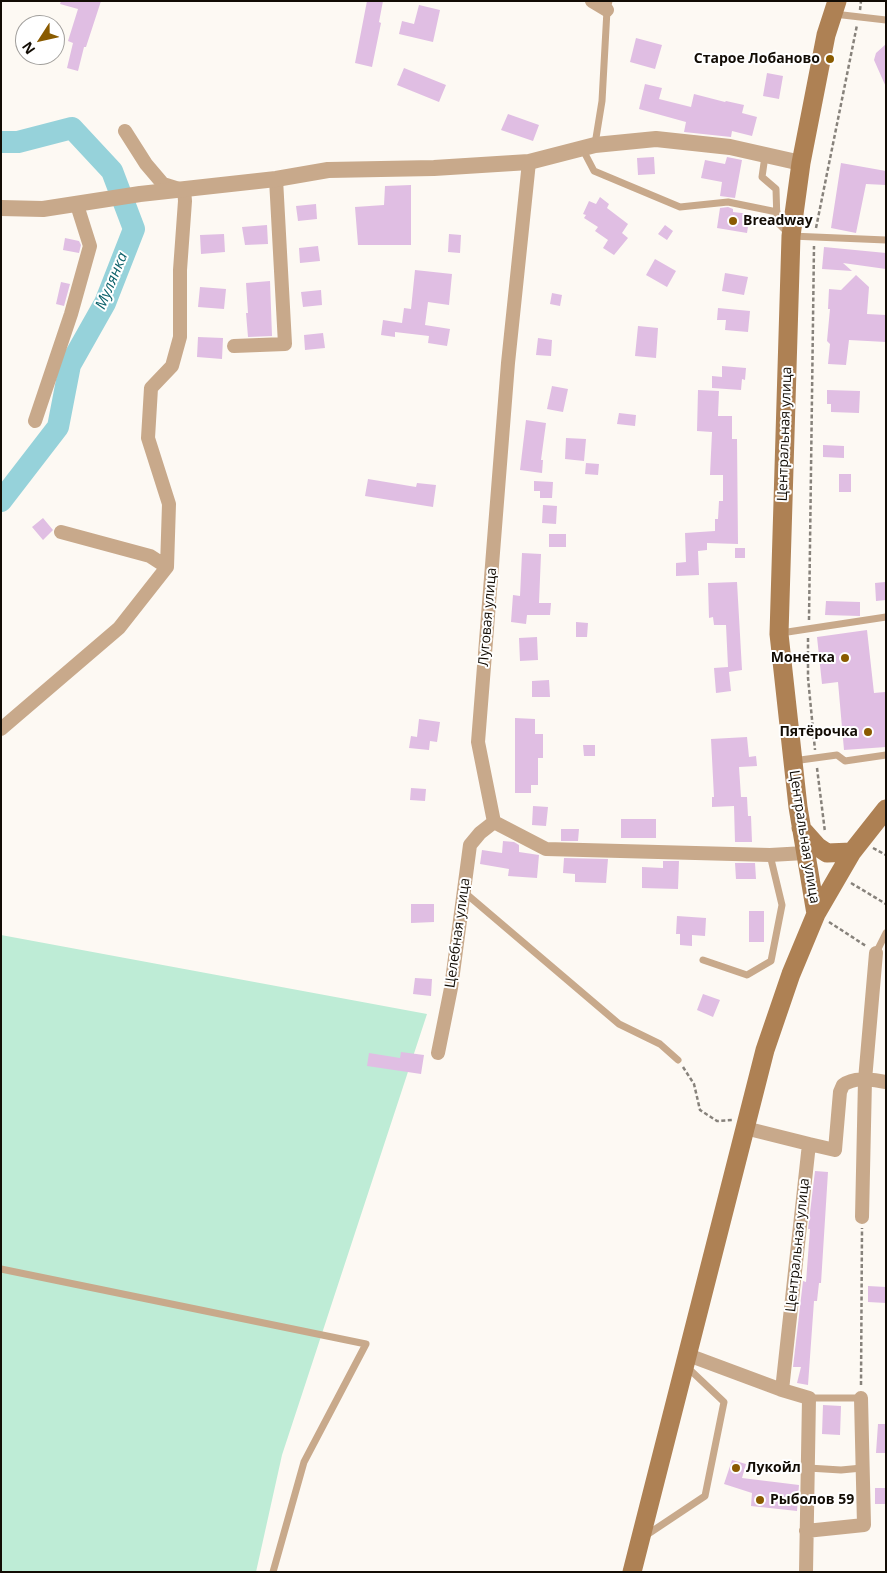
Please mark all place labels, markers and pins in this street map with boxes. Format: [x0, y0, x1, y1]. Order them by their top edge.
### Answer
place label: Старое Лобаново [694, 51, 820, 67]
marker: Старое Лобаново [824, 53, 836, 65]
place label: Breadway [743, 213, 813, 229]
marker: Breadway [727, 215, 739, 227]
place label: Монетка [771, 650, 835, 666]
marker: Монетка [839, 652, 851, 664]
place label: Пятёрочка [779, 724, 858, 740]
marker: Пятёрочка [862, 726, 874, 738]
place label: Лукойл [746, 1460, 801, 1476]
marker: Лукойл [730, 1462, 742, 1474]
place label: Рыболов 59 [770, 1492, 854, 1508]
marker: Рыболов 59 [754, 1494, 766, 1506]

